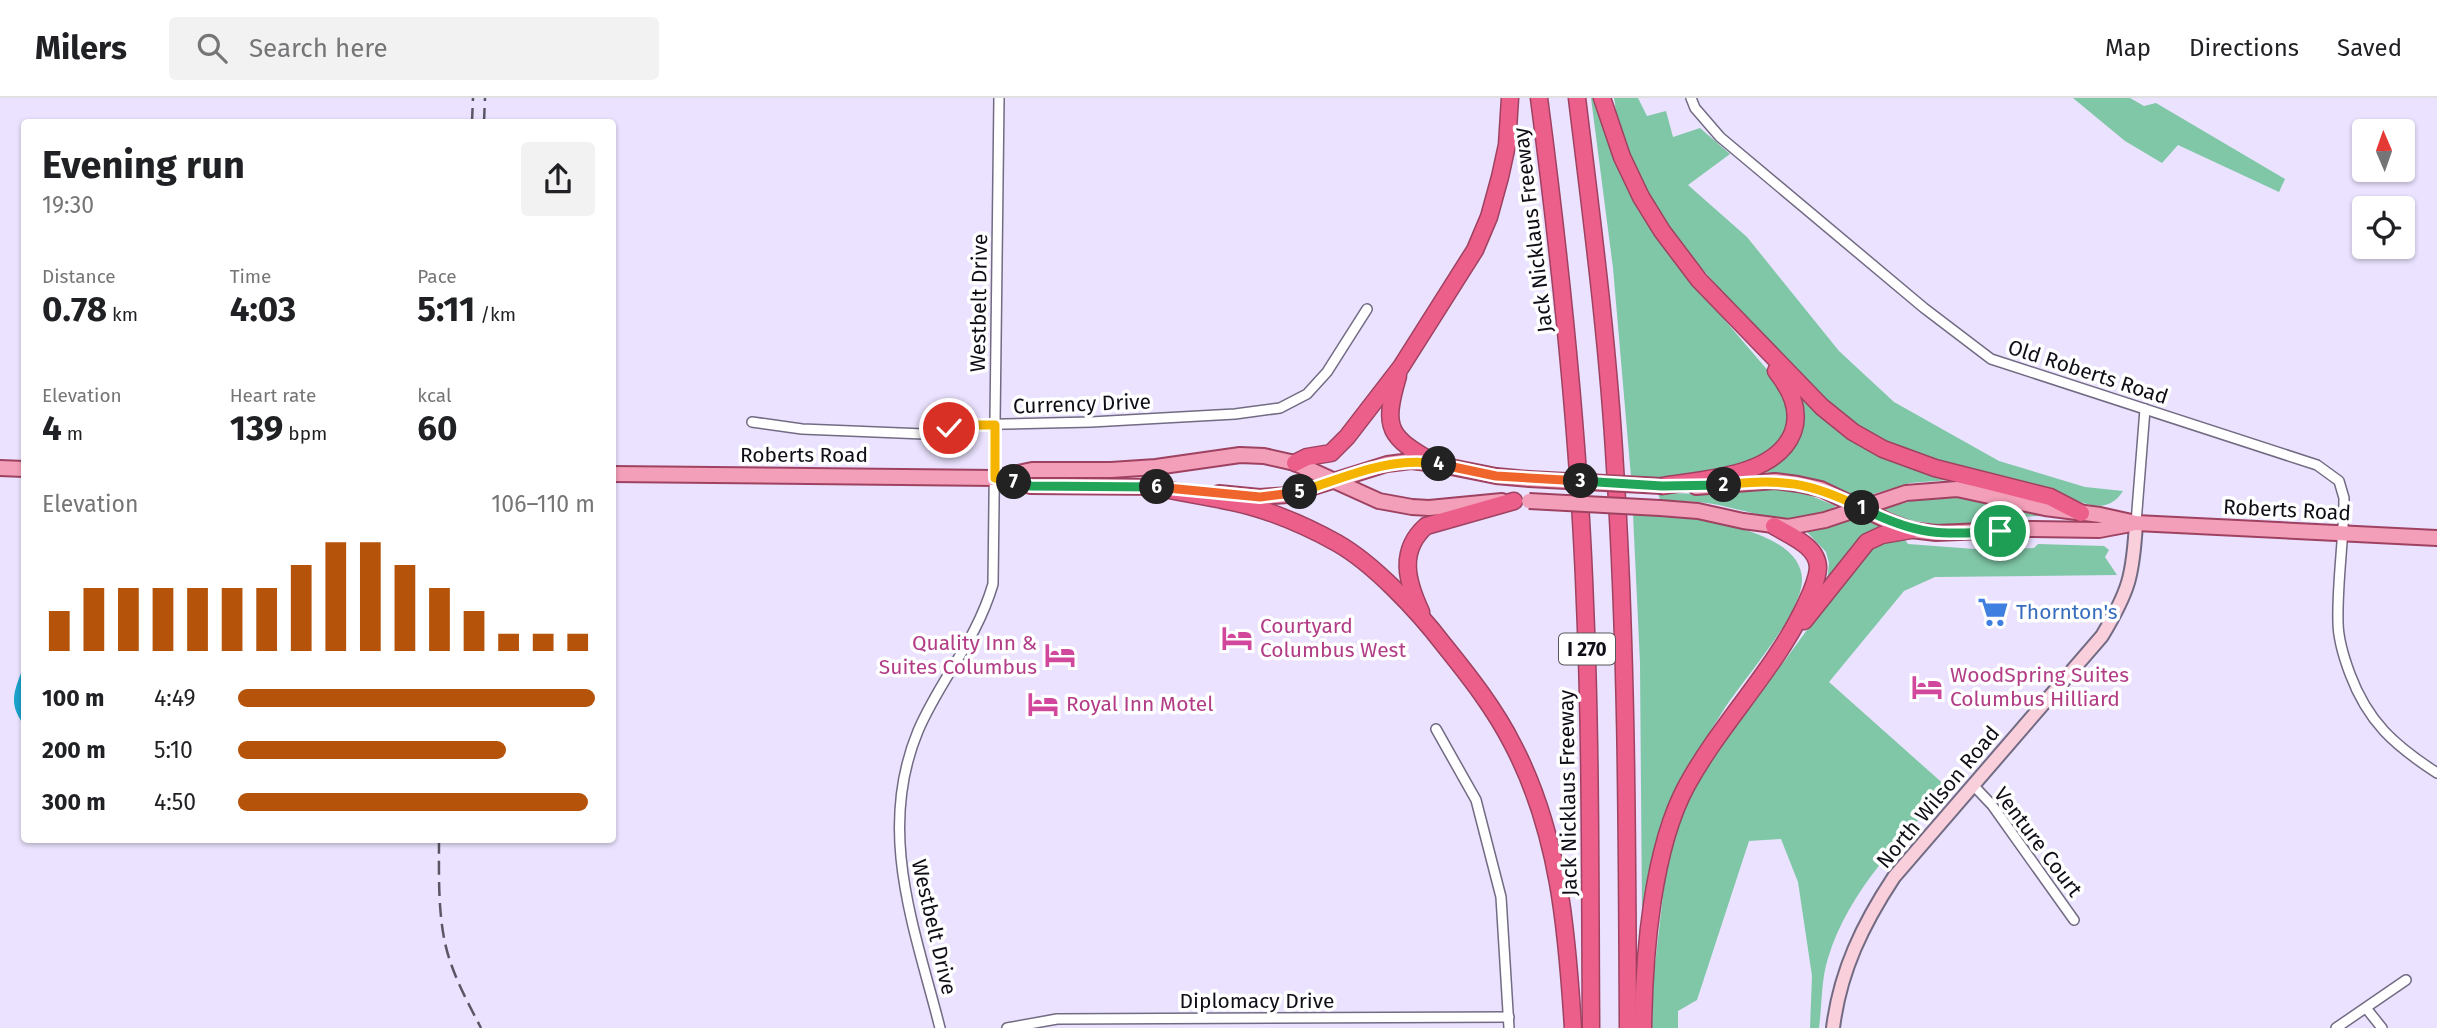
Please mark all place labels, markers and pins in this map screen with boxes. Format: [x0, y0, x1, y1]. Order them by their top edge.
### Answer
pin [919, 398, 979, 458]
pin: 4 [1422, 446, 1456, 482]
pin: 7 [996, 464, 1032, 500]
pin: 3 [1564, 464, 1598, 498]
pin: 2 [1706, 468, 1742, 502]
pin: 6 [1140, 470, 1174, 504]
pin: 5 [1282, 474, 1318, 510]
pin: 1 [1844, 490, 1880, 526]
pin [1970, 501, 2030, 561]
supermarket icon: Thornton's [1976, 595, 2010, 629]
place label: Thornton's [2016, 599, 2118, 625]
place label: Courtyard Columbus West [1260, 613, 1406, 663]
hotel icon: Courtyard Columbus West [1220, 621, 1254, 655]
place label: Quality Inn & Suites Columbus [879, 630, 1037, 680]
hotel icon: Quality Inn & Suites Columbus [1043, 638, 1077, 672]
place label: WoodSpring Suites Columbus Hilliard [1950, 662, 2129, 712]
hotel icon: WoodSpring Suites Columbus Hilliard [1910, 670, 1944, 704]
hotel icon: Royal Inn Motel [1026, 687, 1060, 721]
place label: Royal Inn Motel [1066, 691, 1213, 717]

